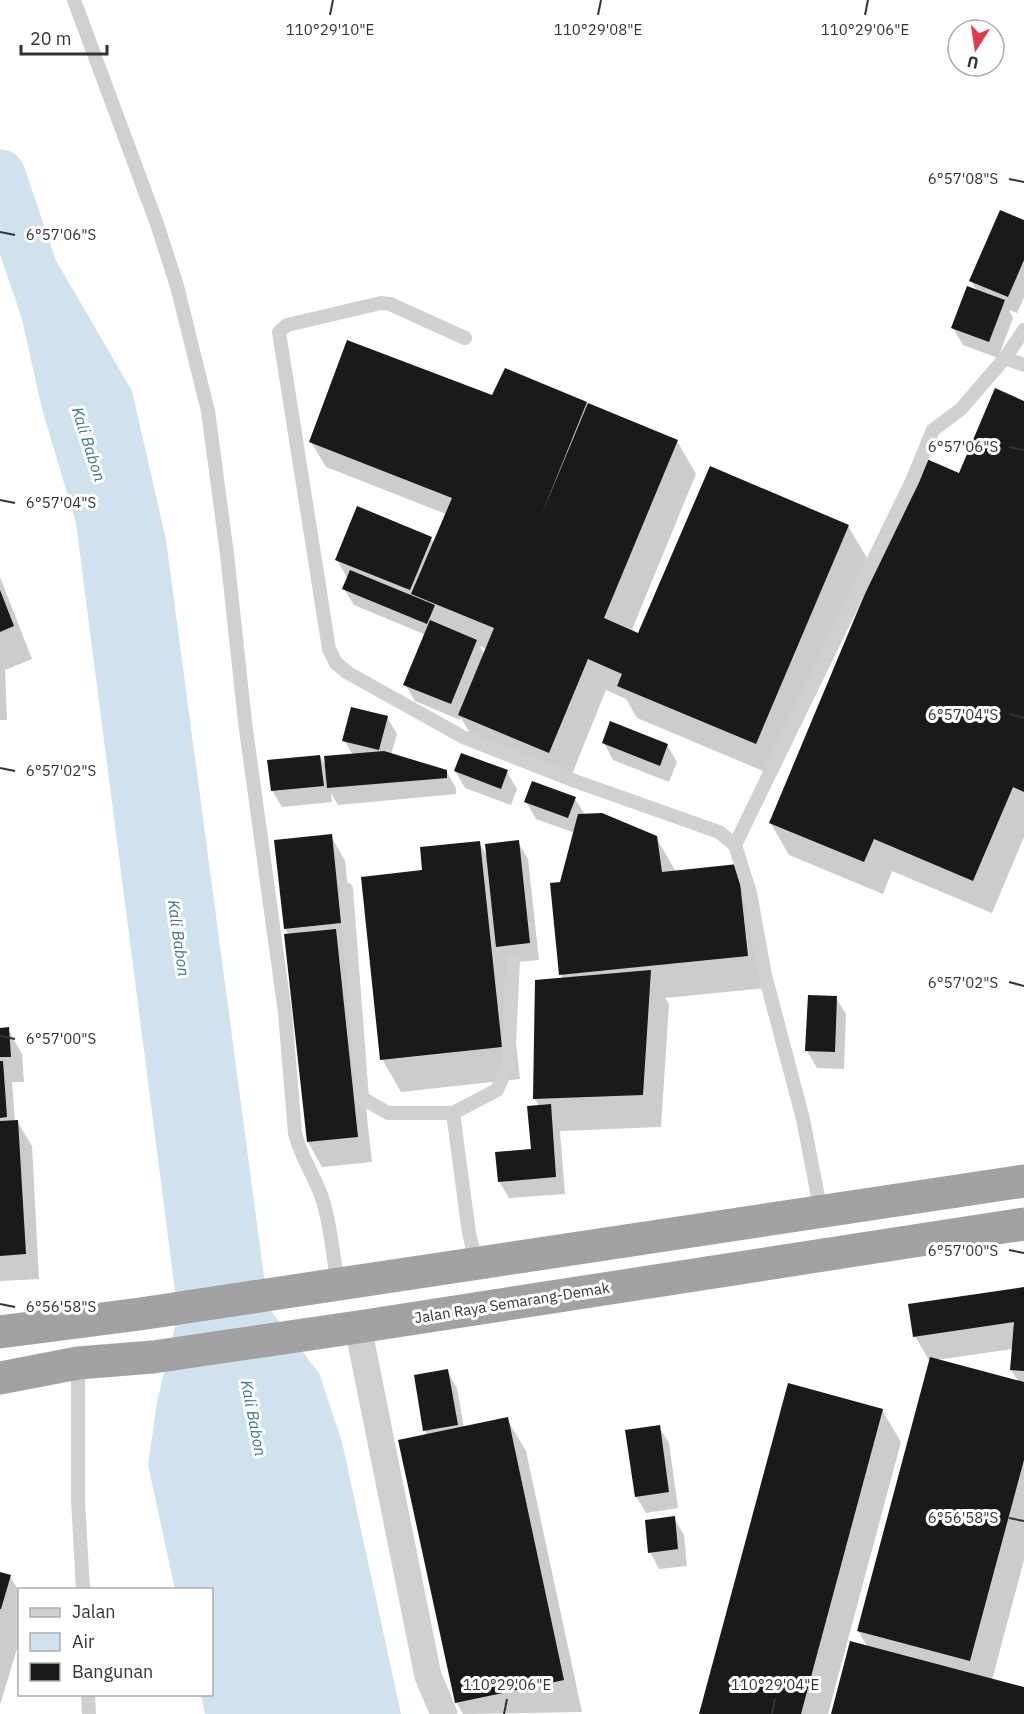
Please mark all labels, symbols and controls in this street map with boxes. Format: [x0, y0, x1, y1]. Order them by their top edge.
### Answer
scale bar [21, 18, 106, 56]
north arrow [946, 18, 1006, 78]
text: 110°29'10"E [286, 20, 374, 39]
text: 110°29'08"E [554, 20, 642, 39]
text: 110°29'06"E [821, 20, 909, 39]
text: 20 m [30, 27, 72, 50]
text: U [965, 52, 980, 74]
text: 6°57'08"S [928, 169, 998, 188]
text: 6°57'06"S [26, 225, 96, 244]
water label: Kali Babon [68, 404, 110, 484]
text: 6°57'06"S [928, 437, 998, 456]
text: 6°57'04"S [26, 493, 96, 512]
text: 6°57'04"S [928, 705, 998, 724]
text: 6°57'02"S [26, 761, 96, 780]
water label: Kali Babon [164, 898, 194, 978]
text: 6°57'02"S [928, 973, 998, 992]
text: 6°57'00"S [26, 1029, 96, 1048]
text: 6°57'00"S [928, 1241, 998, 1260]
street label: Jalan Raya Semarang-Demak [413, 1278, 611, 1327]
text: 6°56'58"S [26, 1297, 96, 1316]
water label: Kali Babon [237, 1378, 271, 1458]
text: 6°56'58"S [928, 1508, 998, 1527]
legend [18, 1588, 213, 1696]
text: Jalan [72, 1600, 116, 1623]
text: Air [72, 1630, 95, 1653]
text: Bangunan [72, 1660, 153, 1683]
text: 110°29'06"E [463, 1675, 551, 1694]
text: 110°29'04"E [731, 1675, 819, 1694]

